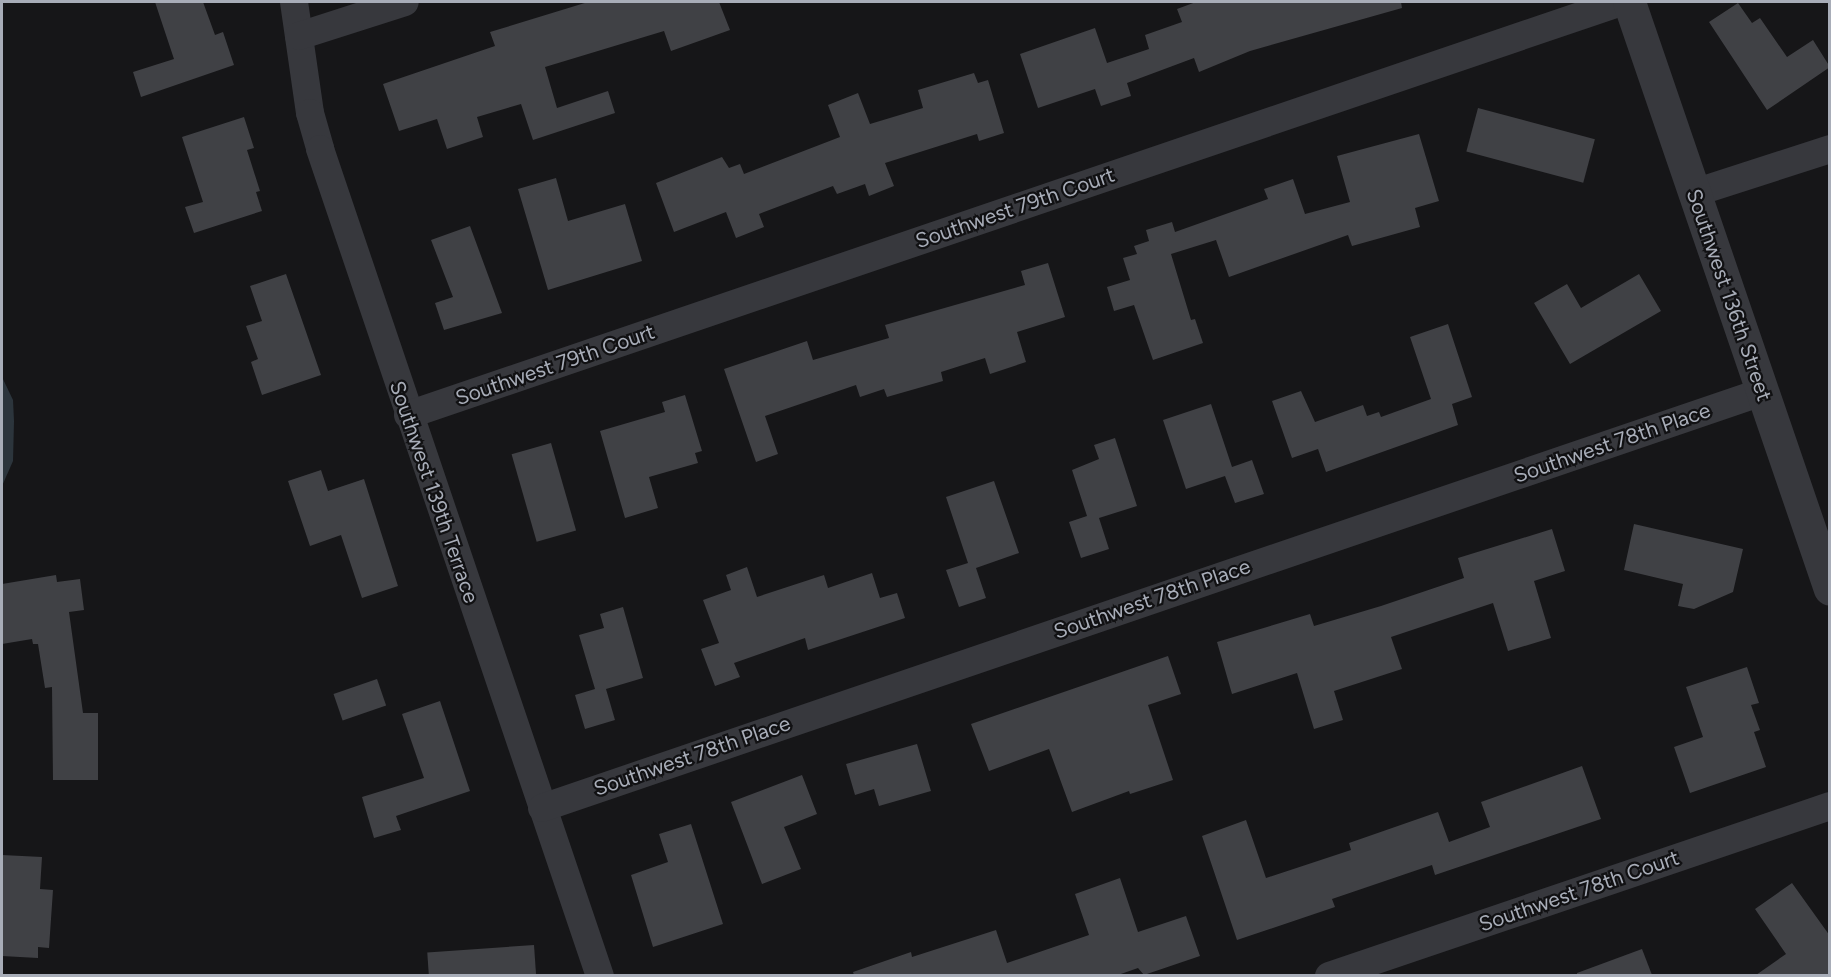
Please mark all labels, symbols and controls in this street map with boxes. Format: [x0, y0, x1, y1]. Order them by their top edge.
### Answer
street label: Southwest 79th Court [912, 162, 1118, 254]
street label: Southwest 136th Street [1681, 186, 1777, 404]
street label: Southwest 79th Court [452, 319, 658, 411]
street label: Southwest 139th Terrace [384, 378, 484, 606]
street label: Southwest 78th Place [1510, 398, 1714, 488]
street label: Southwest 78th Place [1050, 554, 1254, 644]
street label: Southwest 78th Place [590, 711, 794, 801]
street label: Southwest 78th Court [1476, 845, 1682, 937]

